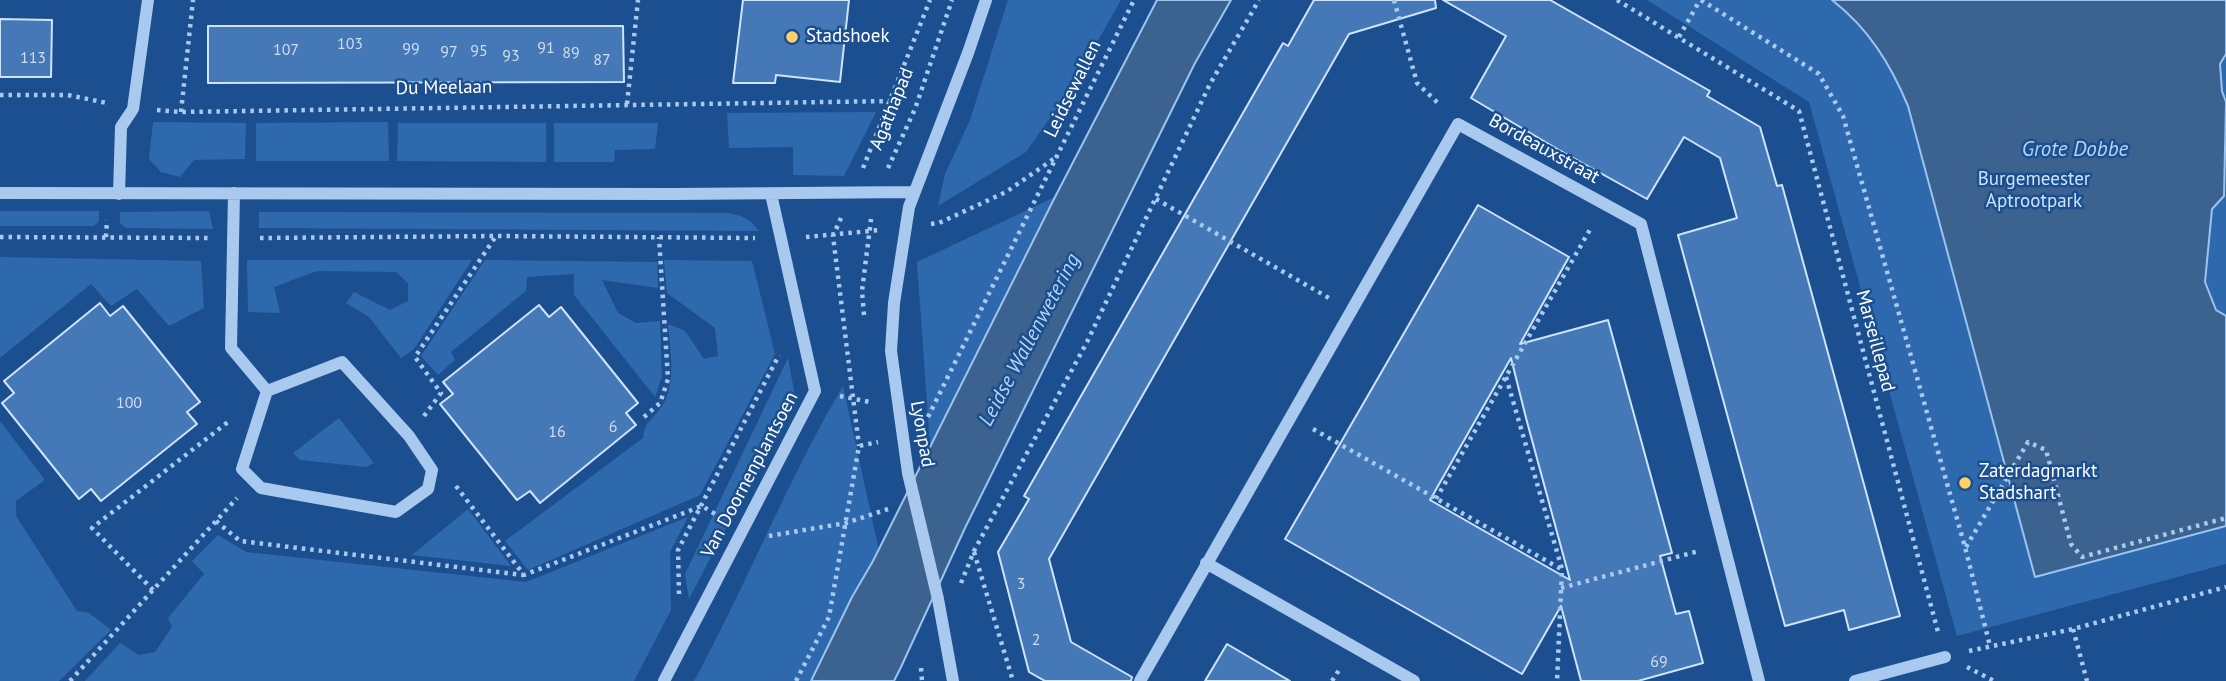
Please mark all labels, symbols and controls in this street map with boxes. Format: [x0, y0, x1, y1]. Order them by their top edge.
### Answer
place label: Stadshoek [806, 26, 890, 48]
marker: Stadshoek [784, 29, 800, 45]
house number: 103 [337, 34, 363, 54]
street label: Leidsewallen [1040, 37, 1106, 141]
house number: 91 [537, 38, 555, 58]
house number: 99 [402, 39, 420, 59]
house number: 107 [273, 40, 299, 60]
house number: 95 [470, 41, 488, 61]
house number: 97 [440, 42, 458, 62]
house number: 89 [562, 43, 580, 63]
house number: 93 [502, 46, 520, 66]
house number: 113 [20, 48, 46, 68]
house number: 87 [593, 50, 611, 70]
street label: Agathapad [865, 65, 919, 153]
street label: Du Meelaan [395, 76, 493, 100]
street label: Bordeauxstraat [1485, 109, 1603, 189]
water label: Grote Dobbe [2022, 137, 2128, 163]
park label: Burgemeester Aptrootpark [1978, 169, 2090, 213]
water label: Leidse Wallenwetering [974, 249, 1086, 431]
street label: Marseillepad [1850, 288, 1900, 394]
street label: Van Doornenplantsoen [697, 388, 803, 562]
house number: 100 [116, 393, 142, 413]
street label: Lyonpad [905, 399, 939, 469]
house number: 6 [609, 417, 617, 437]
house number: 16 [548, 422, 566, 442]
place label: Zaterdagmarkt Stadshart [1979, 461, 2097, 505]
marker: Zaterdagmarkt Stadshart [1957, 475, 1973, 491]
house number: 3 [1017, 574, 1025, 594]
house number: 2 [1032, 630, 1040, 650]
house number: 69 [1650, 652, 1668, 672]

